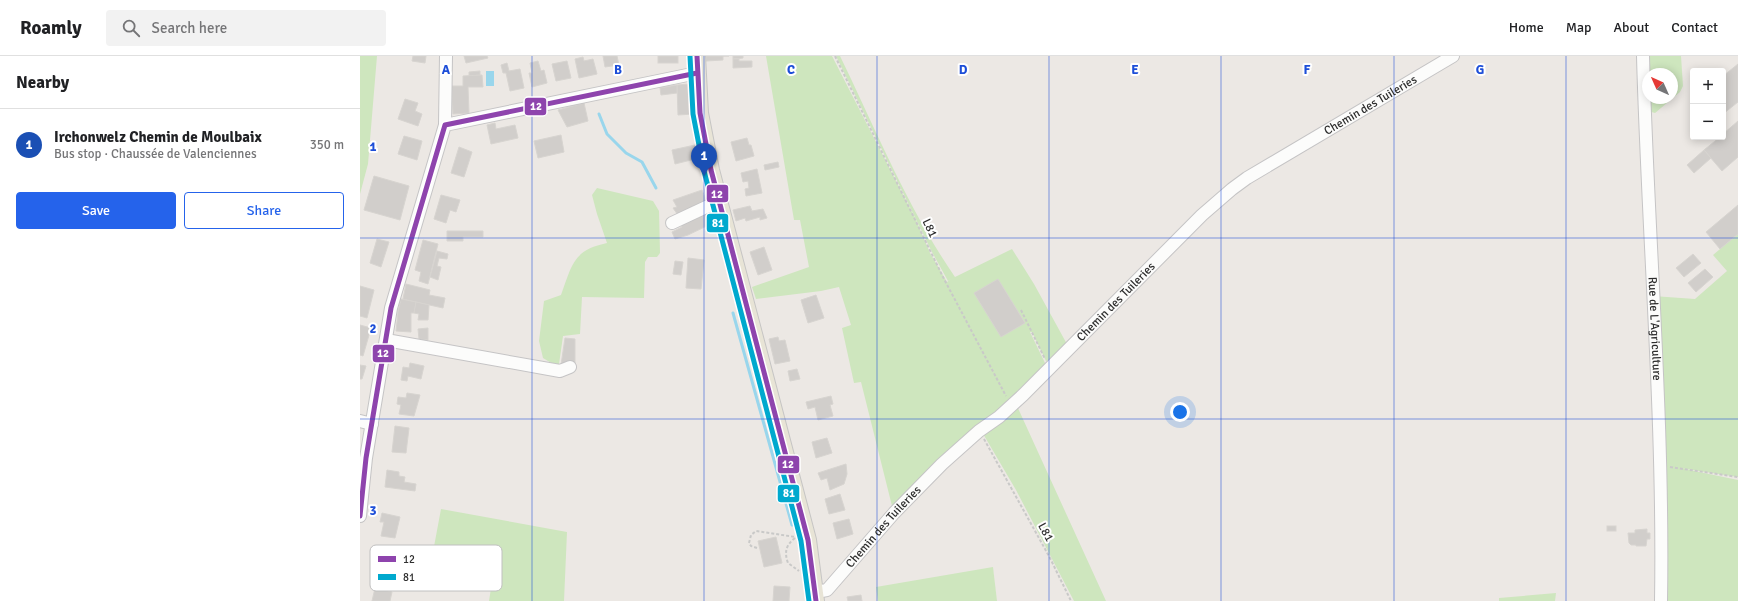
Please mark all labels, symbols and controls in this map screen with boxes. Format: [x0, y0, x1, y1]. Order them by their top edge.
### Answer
search box [106, 10, 386, 46]
text: Roamly [20, 16, 82, 40]
icon: search [120, 17, 142, 39]
text: Search here [152, 19, 227, 37]
text: Home [1509, 19, 1544, 36]
text: Map [1566, 19, 1591, 36]
text: About [1613, 19, 1649, 36]
text: Contact [1671, 19, 1718, 36]
text: A [442, 62, 451, 78]
text: B [614, 62, 622, 78]
text: C [787, 62, 795, 78]
text: D [959, 62, 968, 78]
text: E [1131, 62, 1139, 78]
text: F [1304, 62, 1311, 78]
text: G [1476, 62, 1484, 78]
north arrow [1642, 68, 1678, 104]
map controls [1690, 68, 1726, 140]
button: + [1690, 68, 1726, 104]
text: Nearby [16, 72, 69, 93]
street label: Chemin des Tuileries [1321, 72, 1420, 139]
line badge: 12 [524, 97, 547, 116]
text: 12 [530, 100, 542, 113]
button: − [1690, 104, 1726, 140]
text: Irchonwelz Chemin de Moulbaix [54, 128, 262, 146]
text: 1 [25, 137, 33, 153]
text: 350 m [310, 137, 344, 153]
text: 1 [369, 139, 377, 155]
pin: 1 [691, 143, 717, 176]
text: Bus stop · Chaussée de Valenciennes [54, 146, 257, 162]
line badge: 12 [706, 184, 729, 203]
text: 12 [711, 188, 723, 201]
button: Save [16, 192, 176, 229]
button: Share [184, 192, 344, 229]
line badge: 81 [706, 213, 729, 233]
street label: L81 [919, 216, 940, 240]
text: 81 [712, 217, 724, 230]
street label: Chemin des Tuileries [1074, 259, 1159, 345]
street label: Rue de L'Agriculture [1645, 277, 1664, 381]
text: 2 [369, 321, 377, 337]
line badge: 12 [372, 344, 395, 363]
text: 12 [377, 347, 389, 360]
your location [1170, 402, 1190, 422]
line badge: 12 [777, 455, 800, 474]
text: 12 [782, 458, 794, 471]
street label: Chemin des Tuileries [843, 483, 925, 571]
line badge: 81 [777, 484, 800, 503]
text: 81 [783, 487, 795, 500]
text: 3 [369, 503, 377, 519]
street label: L81 [1034, 520, 1057, 544]
legend [370, 545, 502, 591]
text: 12 [403, 553, 415, 566]
text: 81 [403, 571, 415, 584]

